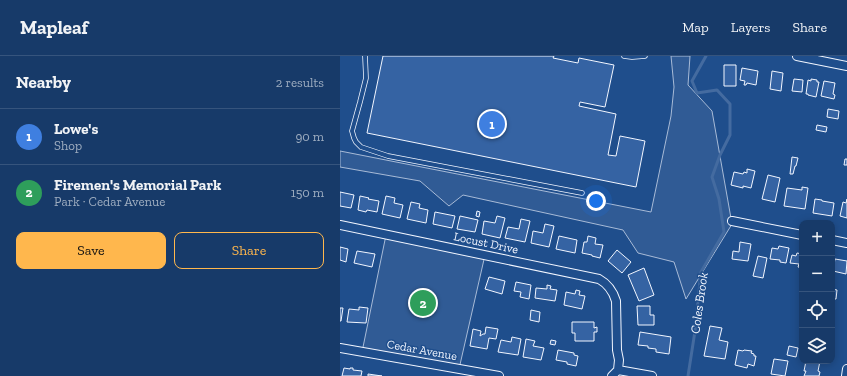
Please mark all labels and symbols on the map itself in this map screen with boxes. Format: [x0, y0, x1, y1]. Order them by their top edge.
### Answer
pin: 1 [479, 109, 505, 139]
your location [586, 191, 606, 211]
street label: Locust Drive [452, 229, 520, 257]
water label: Coles Brook [687, 271, 711, 335]
pin: 2 [410, 288, 436, 318]
street label: Cedar Avenue [386, 337, 459, 363]

